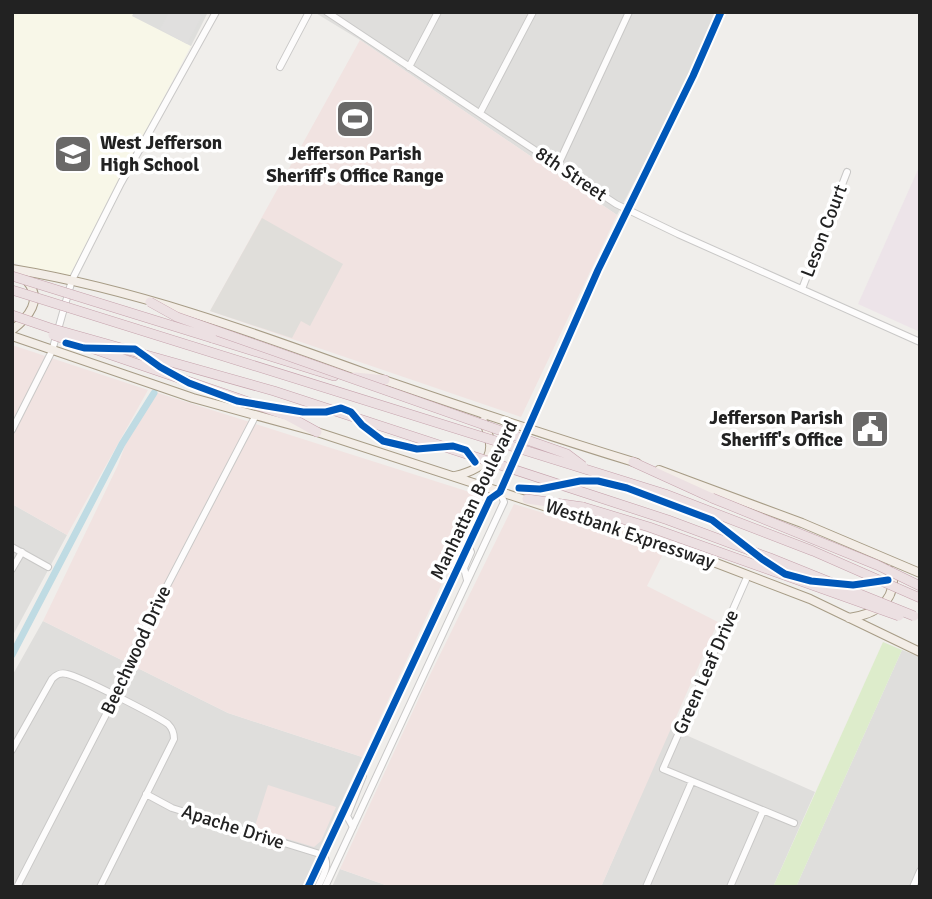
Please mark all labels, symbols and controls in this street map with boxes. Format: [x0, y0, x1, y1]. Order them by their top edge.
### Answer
sports icon: Jefferson Parish Sheriff's Office Range [334, 98, 376, 140]
place label: West Jefferson High School [100, 131, 222, 177]
school or university icon: West Jefferson High School [52, 133, 94, 175]
street label: 8th Street [531, 141, 612, 207]
place label: Jefferson Parish Sheriff's Office Range [266, 142, 444, 188]
street label: Leson Court [795, 181, 853, 281]
place label: Jefferson Parish Sheriff's Office [709, 406, 843, 452]
public building icon: Jefferson Parish Sheriff's Office [849, 408, 891, 450]
street label: Manhattan Boulevard [425, 416, 523, 584]
street label: Westbank Expressway [542, 494, 718, 574]
street label: Beechwood Drive [96, 582, 176, 718]
street label: Green Leaf Drive [668, 606, 744, 738]
street label: Apache Drive [179, 799, 287, 855]

